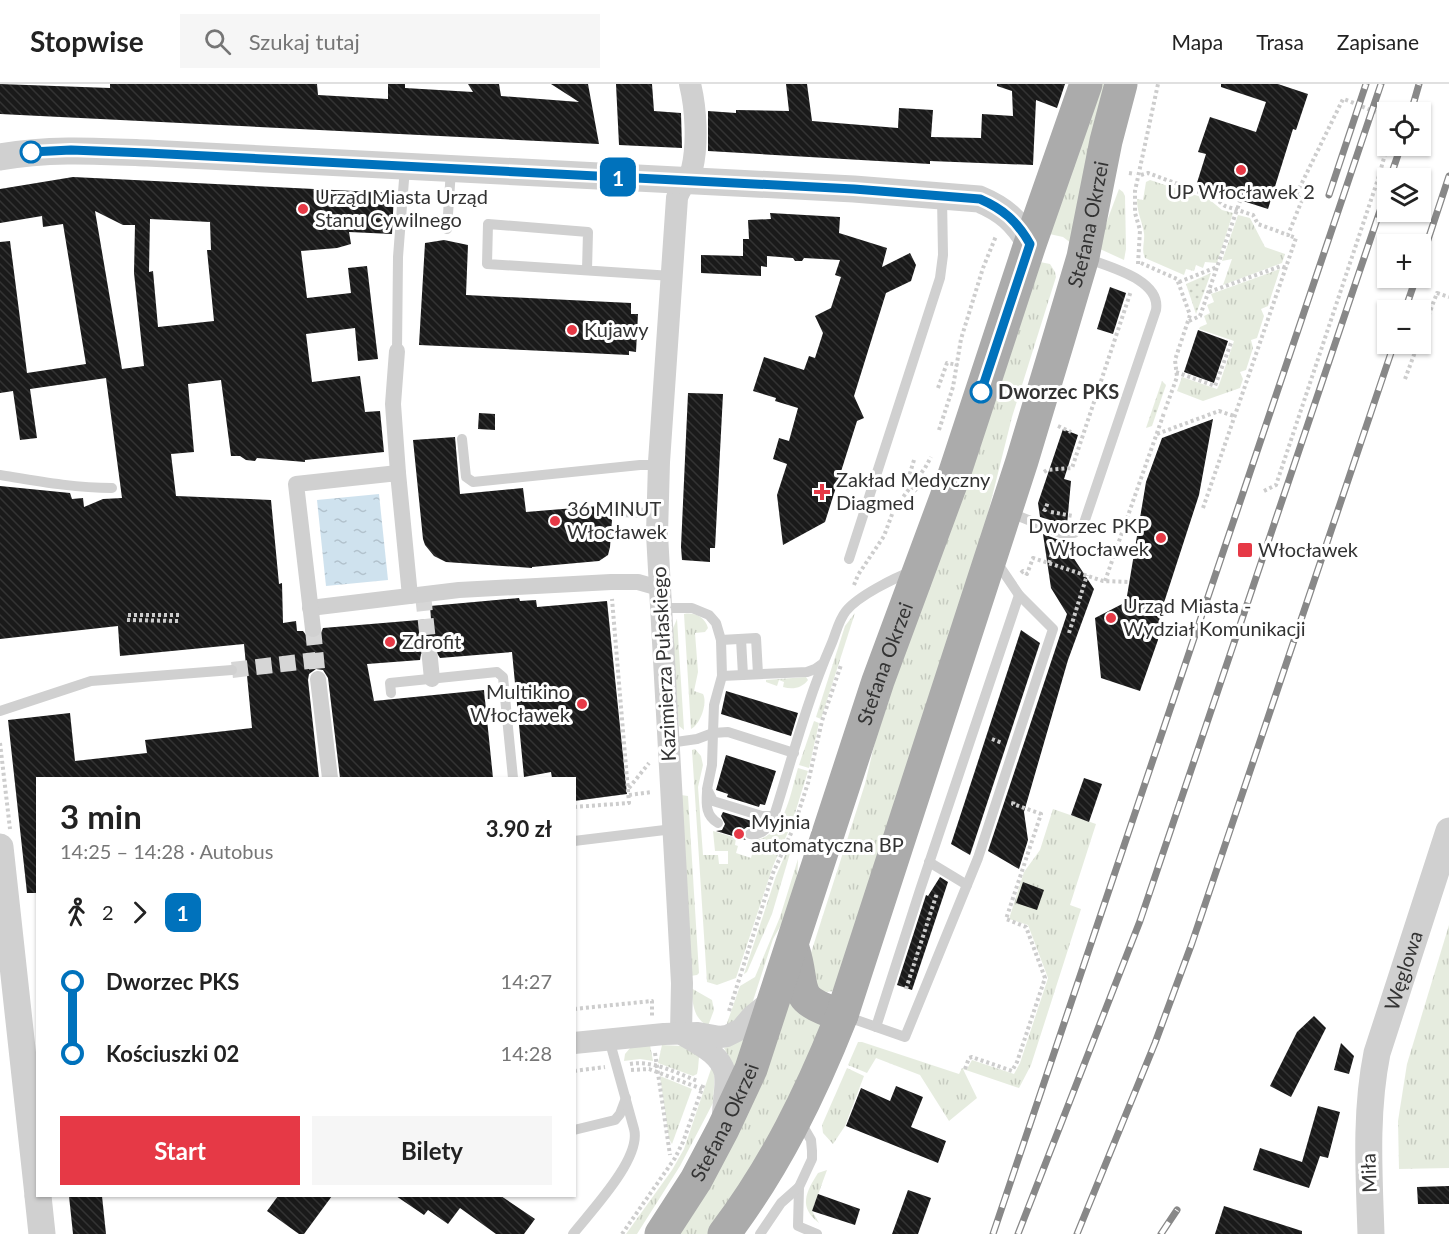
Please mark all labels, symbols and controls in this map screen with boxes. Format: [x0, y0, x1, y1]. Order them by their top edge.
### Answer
search box [180, 14, 600, 68]
text: Stopwise [30, 24, 144, 58]
icon: search [201, 25, 234, 58]
text: Szukaj tutaj [249, 28, 360, 55]
text: Mapa [1171, 29, 1223, 54]
text: Trasa [1256, 29, 1304, 54]
text: Zapisane [1337, 29, 1419, 54]
map controls [1377, 102, 1431, 354]
button: locate [1377, 102, 1431, 156]
unlabelled marker [20, 141, 42, 163]
line badge: 1 [598, 158, 638, 196]
street label: Stefana Okrzei [1062, 159, 1113, 290]
marker: UP Włocławek 2 [1234, 163, 1248, 177]
text: 1 [612, 165, 624, 190]
button: layers [1377, 168, 1431, 222]
place label: UP Włocławek 2 [1167, 179, 1315, 203]
place label: Urząd Miasta Urząd Stanu Cywilnego [315, 184, 488, 231]
marker: Urząd Miasta Urząd Stanu Cywilnego [296, 202, 310, 216]
button: + [1377, 234, 1431, 288]
button: − [1377, 300, 1431, 354]
place label: Kujawy [584, 317, 649, 341]
marker: Kujawy [565, 323, 579, 337]
place label: Dworzec PKS [998, 379, 1119, 403]
marker: Dworzec PKS [970, 381, 992, 403]
place label: Zakład Medyczny Diagmed [836, 467, 991, 514]
marker: Zakład Medyczny Diagmed [813, 483, 831, 501]
place label: 36 MINUT Włocławek [567, 496, 668, 543]
place label: Dworzec PKP Włocławek [1028, 513, 1150, 560]
marker: 36 MINUT Włocławek [548, 514, 562, 528]
marker: Dworzec PKP Włocławek [1154, 531, 1168, 545]
place label: Włocławek [1258, 537, 1359, 561]
marker: Włocławek [1236, 541, 1254, 559]
street label: Kazimierza Pułaskiego [646, 566, 680, 762]
place label: Urząd Miasta - Wydział Komunikacji [1123, 593, 1306, 640]
street label: Stefana Okrzei [851, 599, 917, 728]
marker: Urząd Miasta - Wydział Komunikacji [1104, 611, 1118, 625]
place label: Zdrofit [402, 629, 461, 653]
marker: Zdrofit [383, 635, 397, 649]
place label: Multikino Włocławek [470, 679, 571, 726]
marker: Multikino Włocławek [575, 697, 589, 711]
text: 3 min [60, 796, 142, 836]
place label: Myjnia automatyczna BP [751, 809, 904, 856]
text: 3.90 zł [486, 815, 552, 842]
marker: Myjnia automatyczna BP [732, 827, 746, 841]
text: 14:25 – 14:28 · Autobus [60, 839, 273, 863]
icon: walk [60, 896, 93, 929]
icon: forward [123, 896, 156, 929]
text: 2 [102, 900, 114, 924]
text: 1 [177, 900, 189, 925]
street label: Węglowa [1379, 928, 1427, 1013]
text: Dworzec PKS [106, 968, 239, 995]
text: 14:27 [501, 969, 552, 993]
text: Kościuszki 02 [106, 1040, 239, 1067]
text: 14:28 [501, 1041, 552, 1065]
street label: Stefana Okrzei [685, 1060, 763, 1185]
button: Start [60, 1116, 300, 1185]
button: Bilety [312, 1116, 552, 1185]
street label: Miła [1355, 1153, 1381, 1193]

